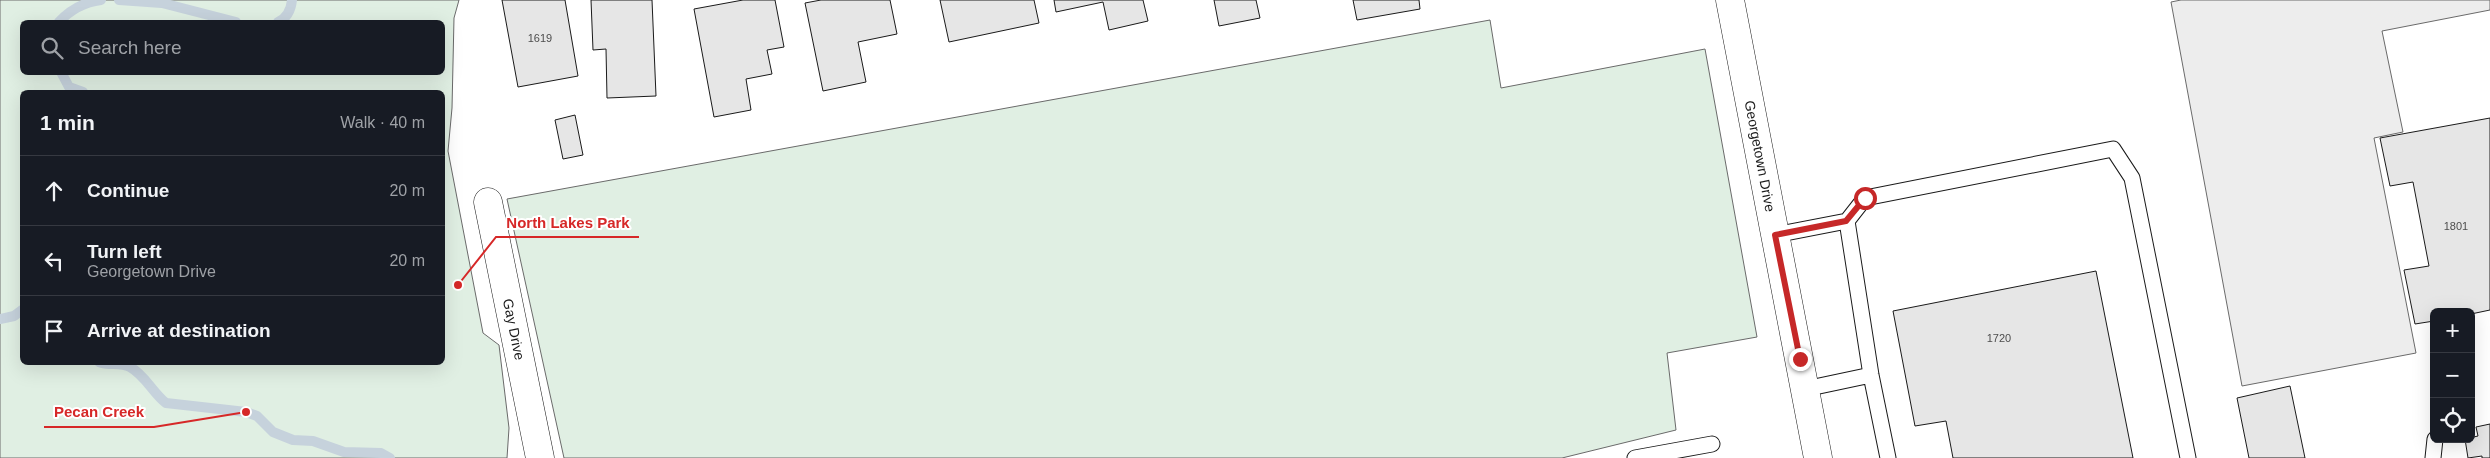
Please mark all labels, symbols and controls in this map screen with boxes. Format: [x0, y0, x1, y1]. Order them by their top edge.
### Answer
search box [20, 20, 445, 75]
house number: 1619 [528, 32, 552, 44]
icon: search [38, 34, 66, 62]
text: Search here [78, 37, 182, 58]
street label: Georgetown Drive [1741, 99, 1779, 213]
text: 1 min [40, 111, 95, 134]
text: Walk · 40 m [340, 114, 425, 131]
icon: ahead [40, 177, 68, 205]
text: Continue [87, 180, 169, 201]
text: 20 m [389, 182, 425, 199]
route start [1854, 187, 1877, 210]
callout: North Lakes Park [496, 207, 639, 237]
text: North Lakes Park [506, 214, 630, 231]
house number: 1801 [2444, 220, 2468, 232]
text: Turn left [87, 241, 162, 262]
icon: left [40, 247, 68, 275]
text: 20 m [389, 252, 425, 269]
text: Georgetown Drive [87, 263, 216, 280]
street label: Gay Drive [500, 297, 528, 362]
map controls [2430, 308, 2475, 443]
button: + [2430, 308, 2475, 353]
icon: arrive [40, 317, 68, 345]
text: Arrive at destination [87, 320, 271, 341]
house number: 1720 [1987, 332, 2011, 344]
route end [1789, 348, 1812, 371]
button: − [2430, 353, 2475, 398]
callout: Pecan Creek [44, 397, 154, 427]
button: locate [2430, 398, 2475, 443]
text: Pecan Creek [54, 403, 145, 420]

